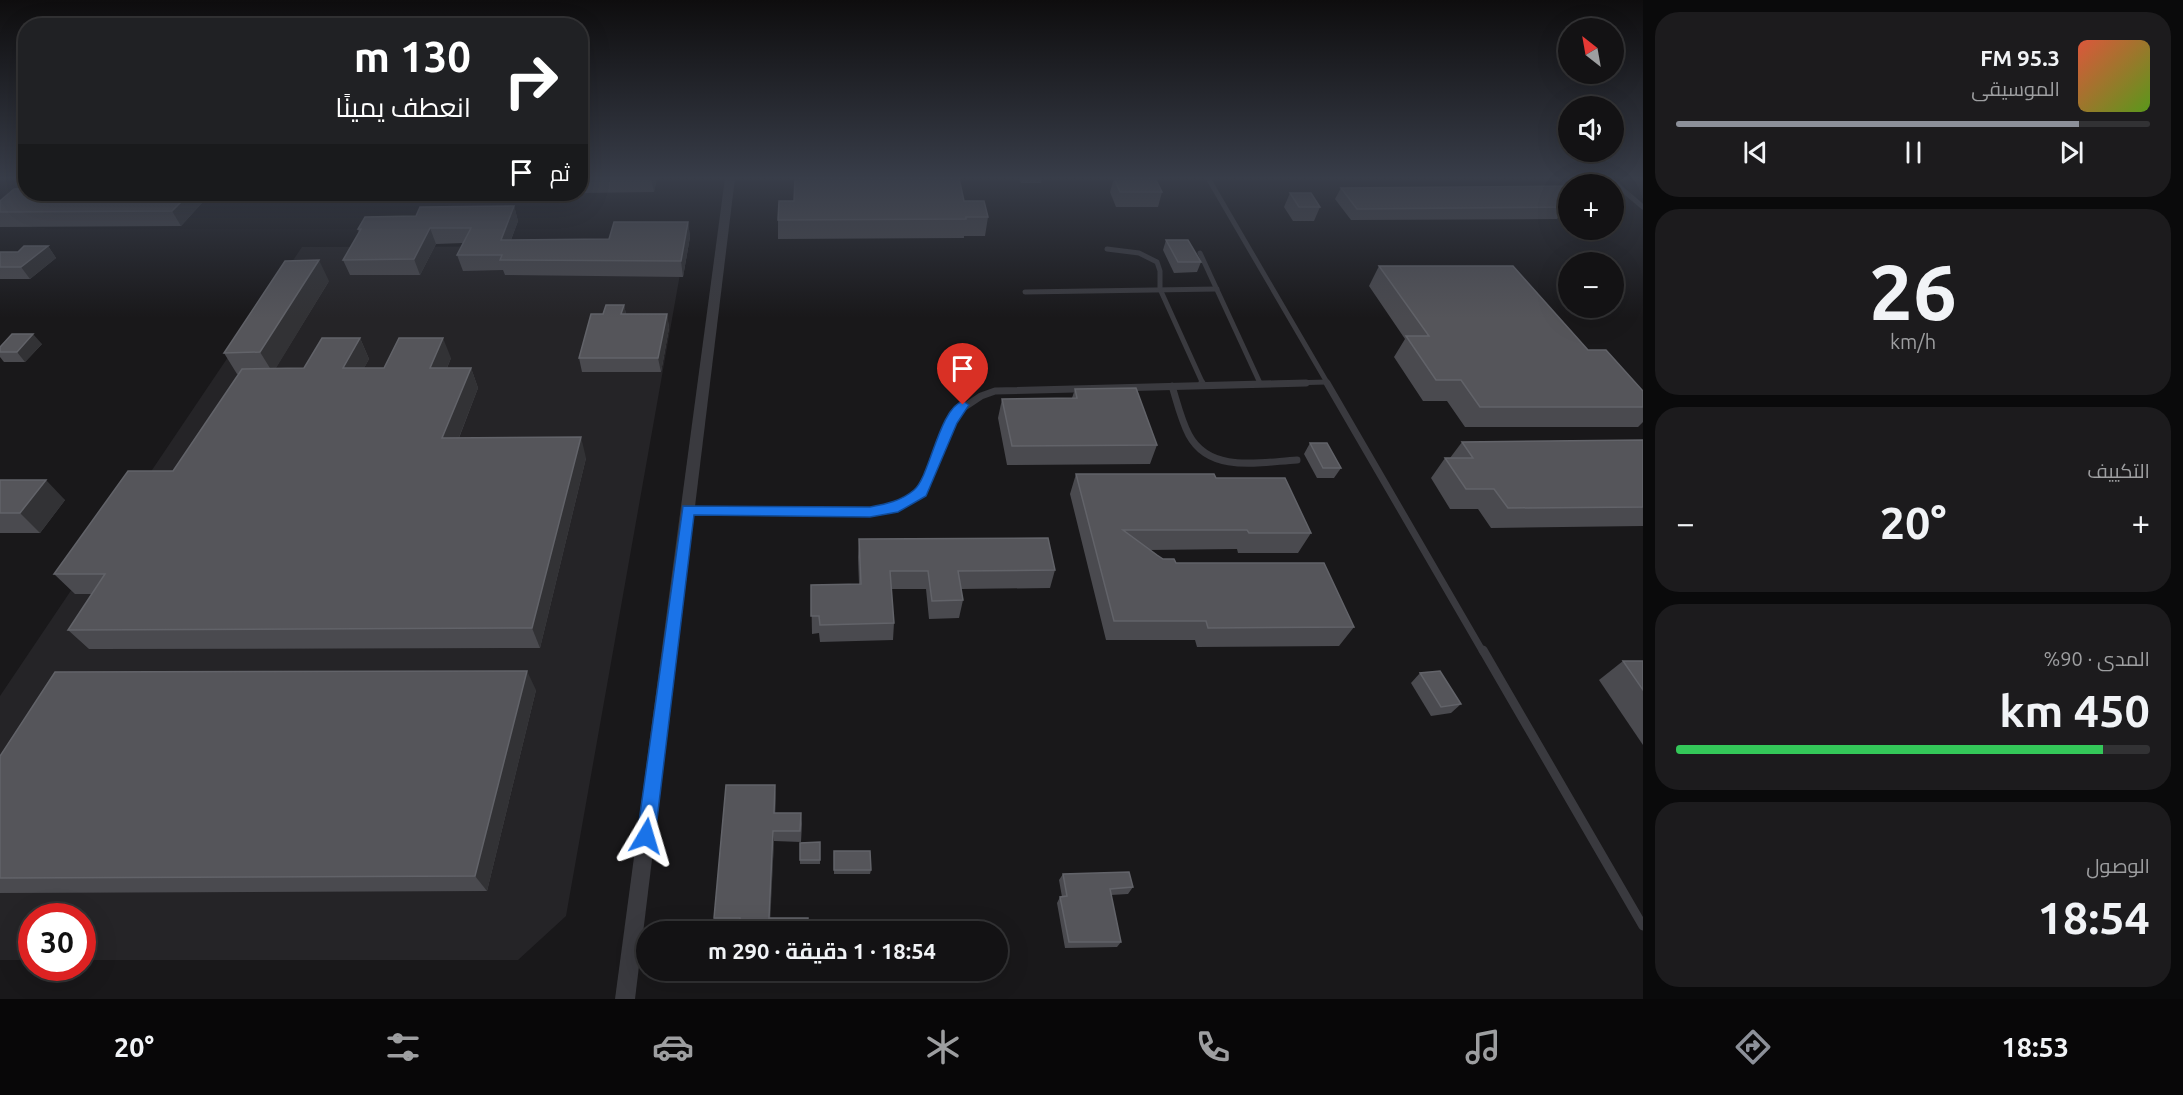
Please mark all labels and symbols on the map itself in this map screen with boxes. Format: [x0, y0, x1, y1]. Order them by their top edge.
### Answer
north arrow [1558, 18, 1624, 84]
pin [937, 343, 988, 405]
position arrow [614, 804, 678, 868]
speed limit sign: 30 [18, 903, 96, 981]

